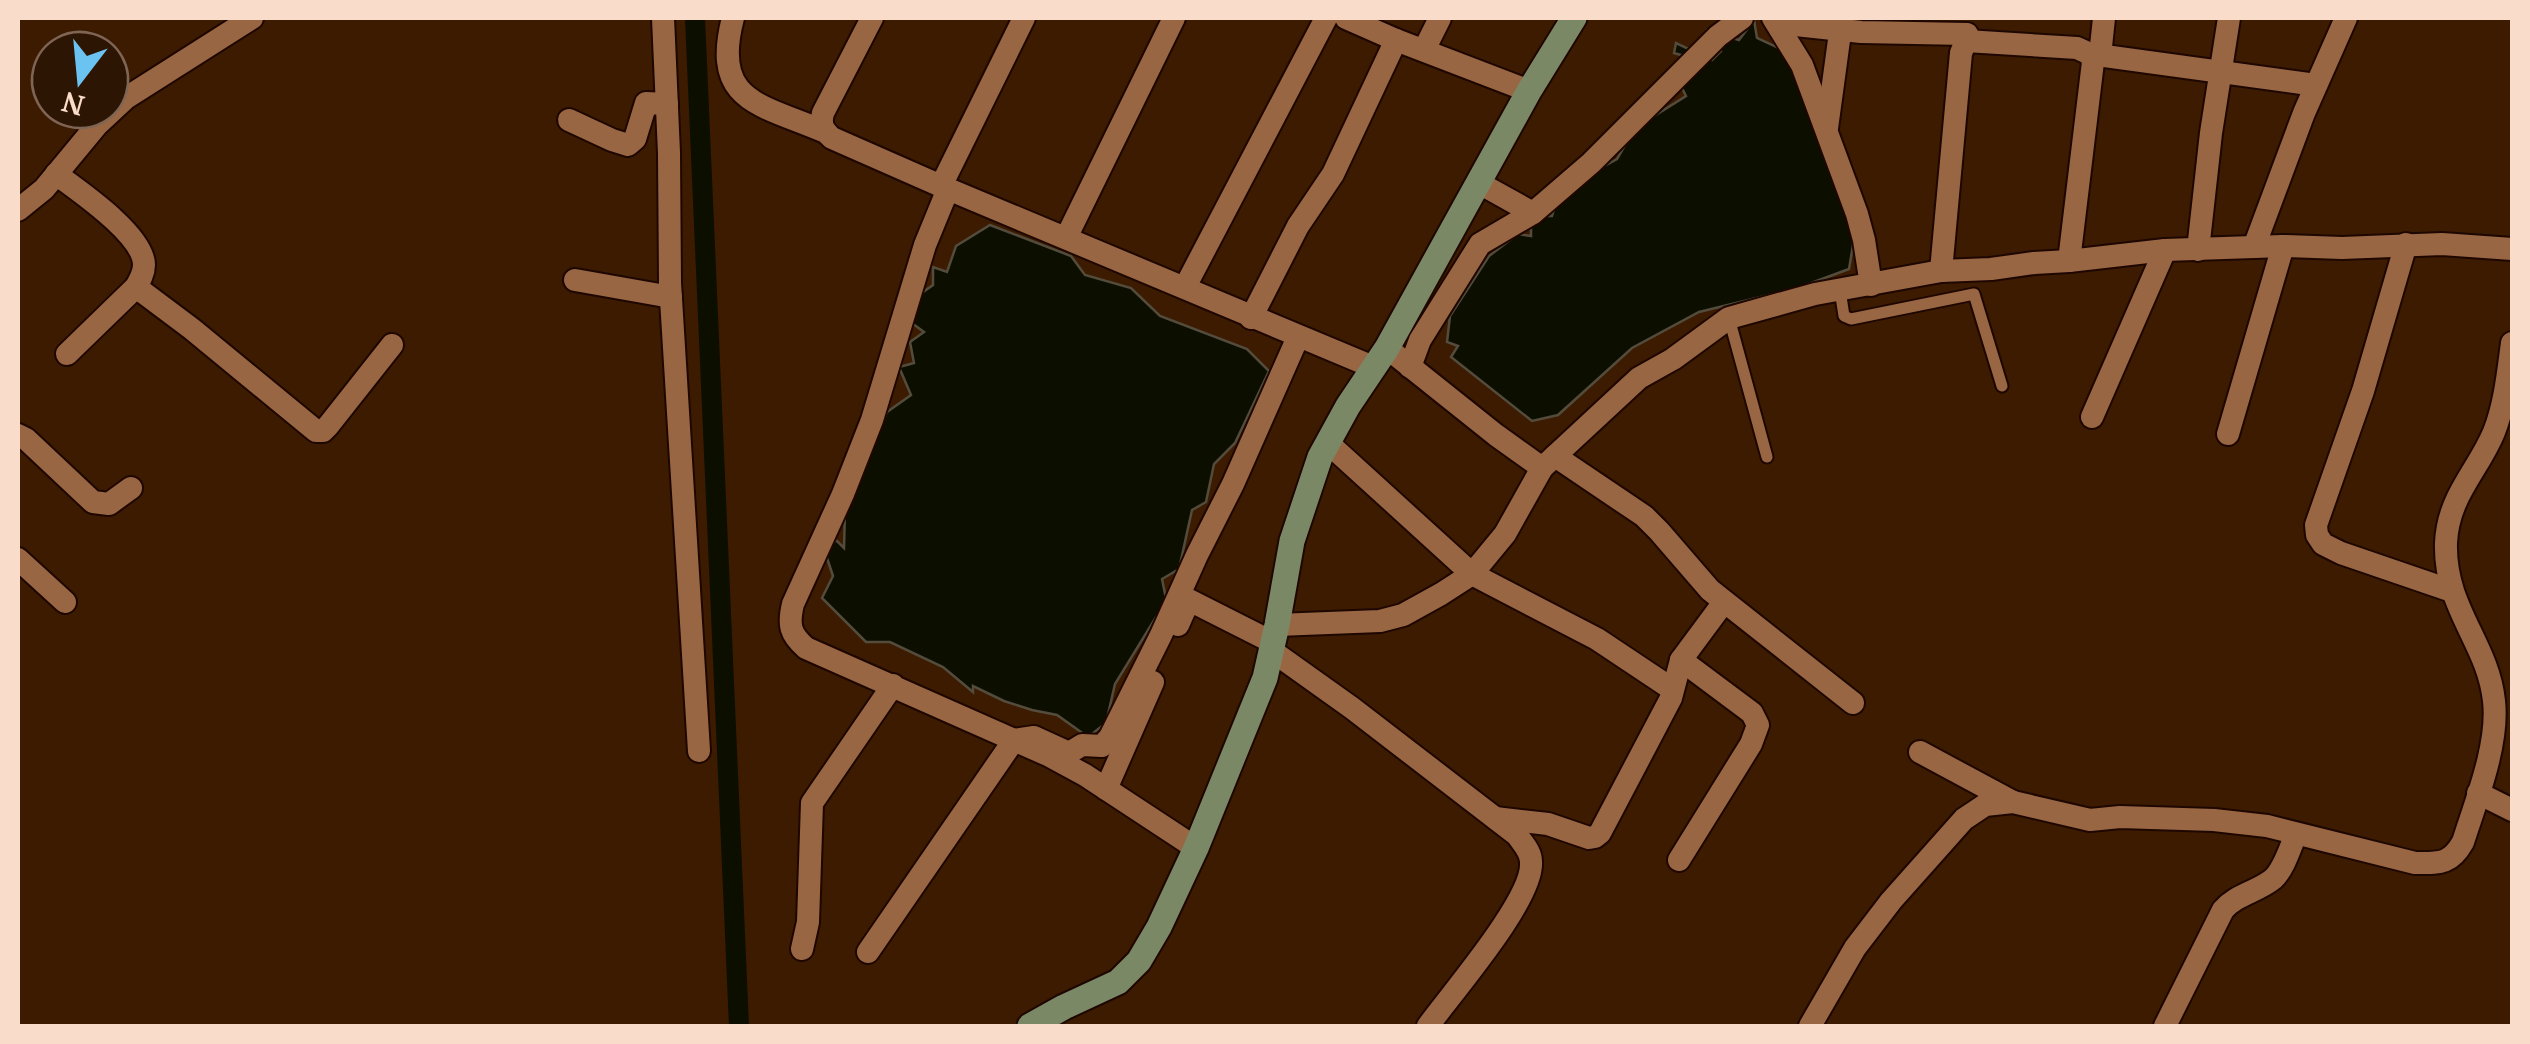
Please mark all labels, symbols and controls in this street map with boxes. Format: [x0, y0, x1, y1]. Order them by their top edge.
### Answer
north arrow [30, 30, 130, 130]
text: N [58, 84, 88, 125]

